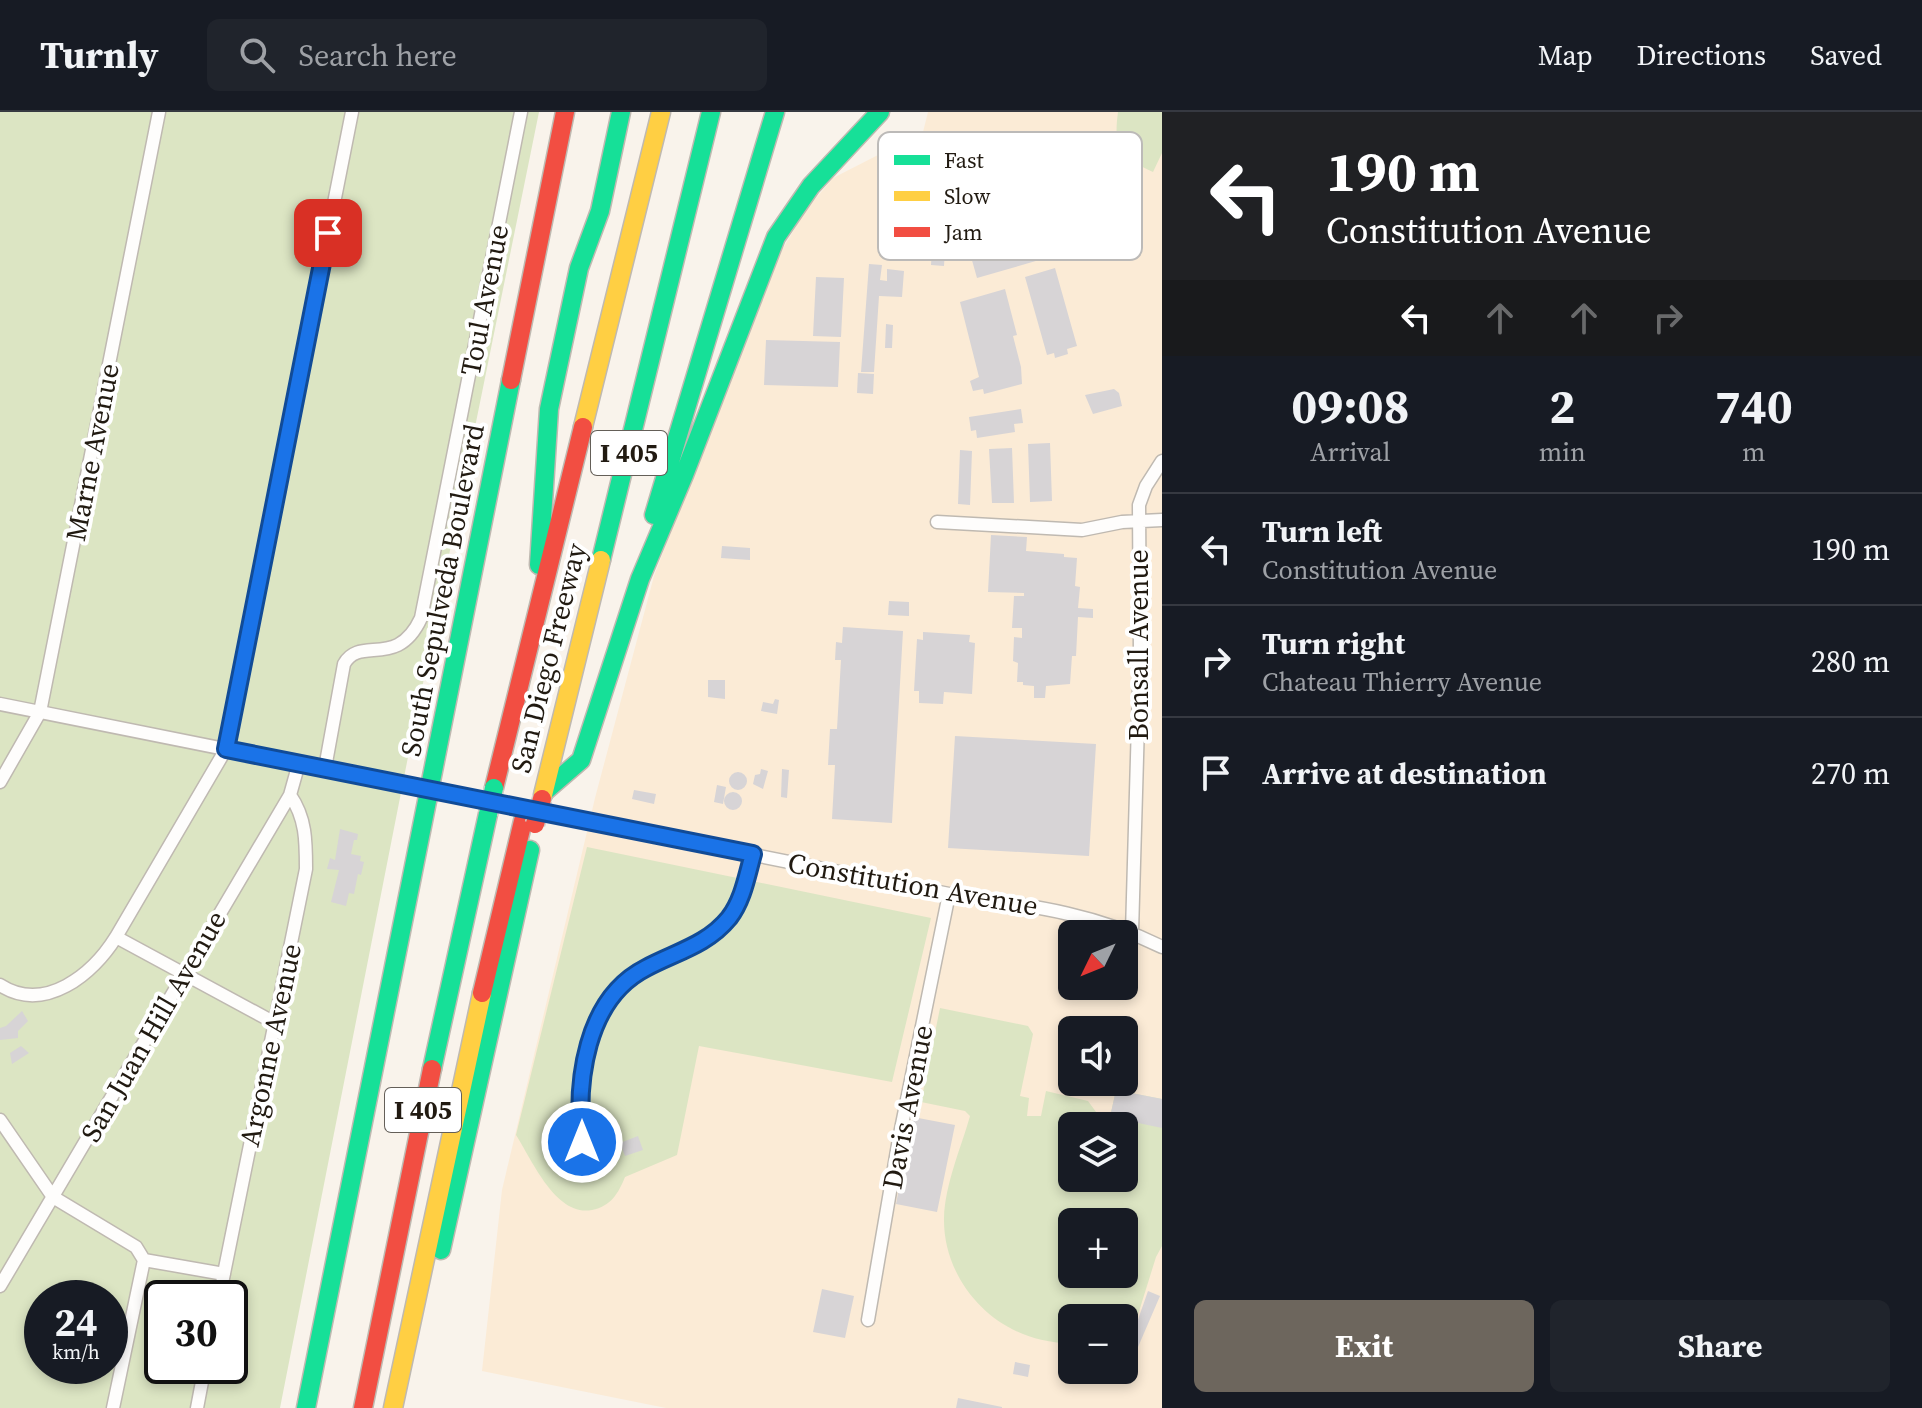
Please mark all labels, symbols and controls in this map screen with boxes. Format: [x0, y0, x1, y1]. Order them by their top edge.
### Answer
search box [207, 19, 767, 91]
text: Turnly [40, 29, 159, 81]
icon: search [235, 33, 279, 77]
text: Search here [299, 35, 457, 76]
text: Map [1538, 36, 1593, 74]
text: Directions [1637, 36, 1766, 74]
text: Saved [1810, 36, 1882, 74]
legend [878, 132, 1142, 260]
text: 190 m [1326, 133, 1480, 210]
icon: left [1194, 144, 1298, 248]
text: Fast [944, 145, 985, 175]
text: Slow [944, 181, 991, 211]
pin [294, 199, 362, 267]
text: Constitution Avenue [1326, 206, 1652, 255]
icon: arrive [306, 211, 350, 255]
text: Jam [943, 217, 983, 247]
street label: Toul Avenue [451, 221, 517, 379]
icon: left [1394, 296, 1438, 340]
icon: ahead [1478, 296, 1522, 340]
icon: ahead [1562, 296, 1606, 340]
icon: right [1646, 296, 1690, 340]
street label: Marne Avenue [56, 360, 128, 544]
text: 09:08 [1291, 373, 1410, 439]
text: 2 [1549, 373, 1575, 439]
text: 740 [1715, 373, 1793, 439]
street label: South Sepulveda Boulevard [391, 420, 493, 759]
road number: I 405 [591, 431, 667, 475]
text: Arrival [1310, 434, 1391, 470]
text: min [1539, 434, 1586, 470]
text: m [1742, 434, 1766, 470]
text: Turn left [1262, 511, 1382, 552]
icon: left [1194, 527, 1238, 571]
text: 190 m [1811, 529, 1890, 570]
street label: San Diego Freeway [501, 539, 595, 777]
street label: Bonsall Avenue [1119, 549, 1157, 741]
text: Constitution Avenue [1262, 552, 1497, 588]
text: Turn right [1262, 623, 1405, 664]
icon: right [1194, 639, 1238, 683]
text: 280 m [1811, 641, 1890, 682]
text: Chateau Thierry Avenue [1262, 664, 1542, 700]
icon: arrive [1194, 751, 1238, 795]
text: Arrive at destination [1262, 753, 1547, 794]
text: 270 m [1811, 753, 1890, 794]
street label: Constitution Avenue [785, 843, 1041, 925]
street label: San Juan Hill Avenue [71, 903, 235, 1149]
north arrow [1058, 920, 1138, 1000]
map controls [1058, 920, 1138, 1384]
street label: Argonne Avenue [230, 940, 310, 1150]
button: sound [1058, 1016, 1138, 1096]
street label: Davis Avenue [872, 1022, 942, 1192]
road number: I 405 [385, 1088, 461, 1132]
position arrow [540, 1100, 624, 1184]
button: layers [1058, 1112, 1138, 1192]
button: + [1058, 1208, 1138, 1288]
speed limit sign: 30 [144, 1280, 248, 1384]
text: 24 [54, 1295, 98, 1349]
button: Exit [1194, 1300, 1534, 1392]
button: Share [1550, 1300, 1890, 1392]
button: − [1058, 1304, 1138, 1384]
text: km/h [52, 1338, 100, 1366]

